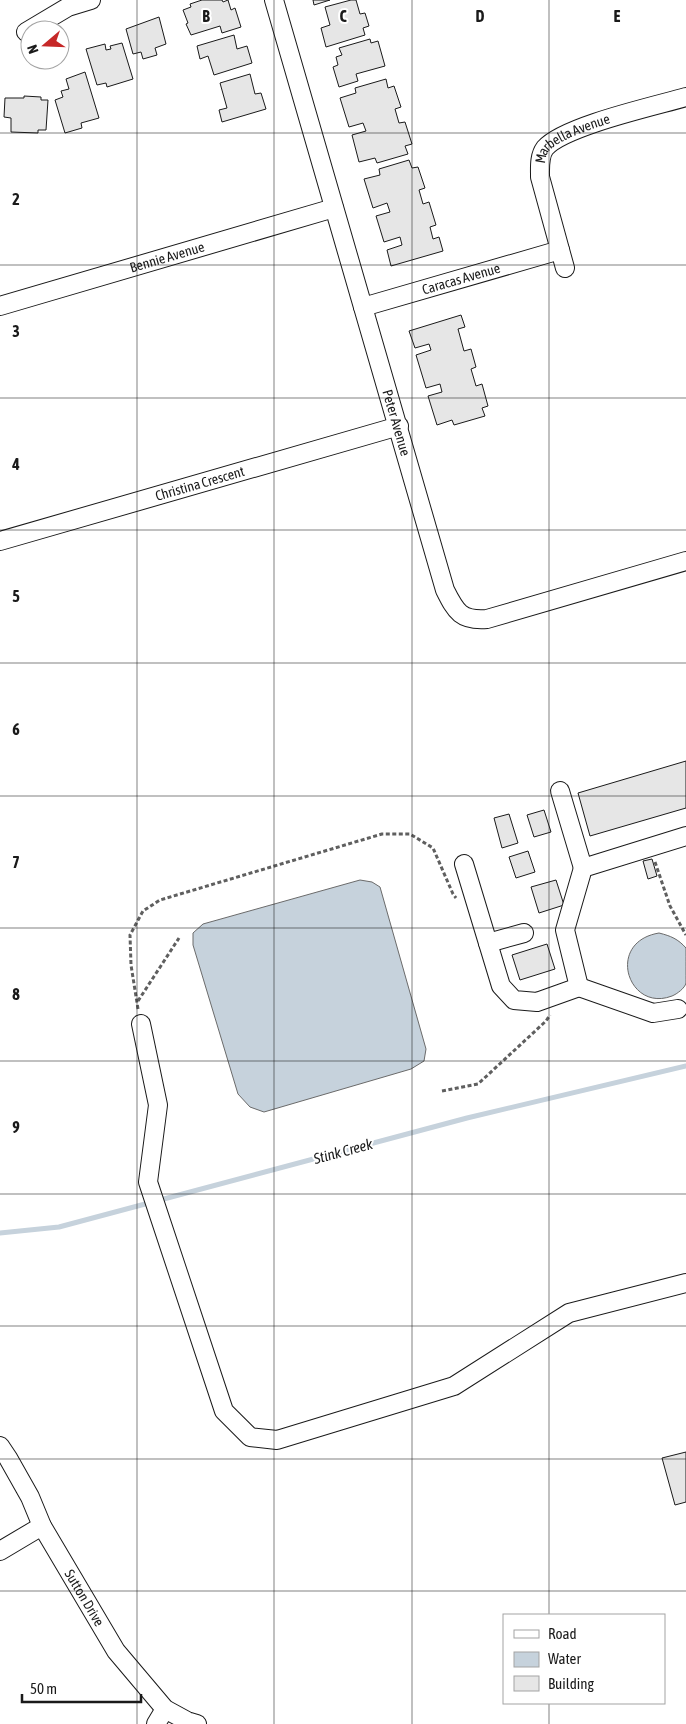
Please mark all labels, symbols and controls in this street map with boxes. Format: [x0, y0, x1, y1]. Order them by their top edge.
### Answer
text: B [202, 7, 210, 25]
text: C [339, 7, 347, 25]
text: D [476, 7, 485, 25]
text: E [614, 7, 621, 25]
north arrow [20, 20, 70, 70]
text: N [24, 43, 42, 56]
street label: Marbella Avenue [532, 111, 612, 165]
text: 2 [12, 190, 20, 208]
street label: Bennie Avenue [128, 239, 206, 276]
street label: Caracas Avenue [420, 260, 502, 298]
text: 3 [12, 322, 20, 340]
street label: Peter Avenue [379, 388, 414, 458]
text: 4 [11, 455, 20, 473]
street label: Christina Crescent [153, 463, 246, 504]
text: 5 [12, 587, 20, 605]
text: 6 [12, 720, 20, 738]
text: 7 [12, 853, 20, 871]
text: 8 [12, 985, 20, 1003]
text: 9 [12, 1118, 20, 1136]
water label: Stink Creek [311, 1135, 375, 1167]
street label: Sutton Drive [62, 1567, 107, 1629]
legend [503, 1614, 666, 1704]
text: Road [548, 1625, 577, 1642]
text: Water [548, 1650, 581, 1667]
scale bar [22, 1672, 141, 1704]
text: Building [548, 1675, 594, 1692]
text: 50 m [30, 1680, 57, 1697]

